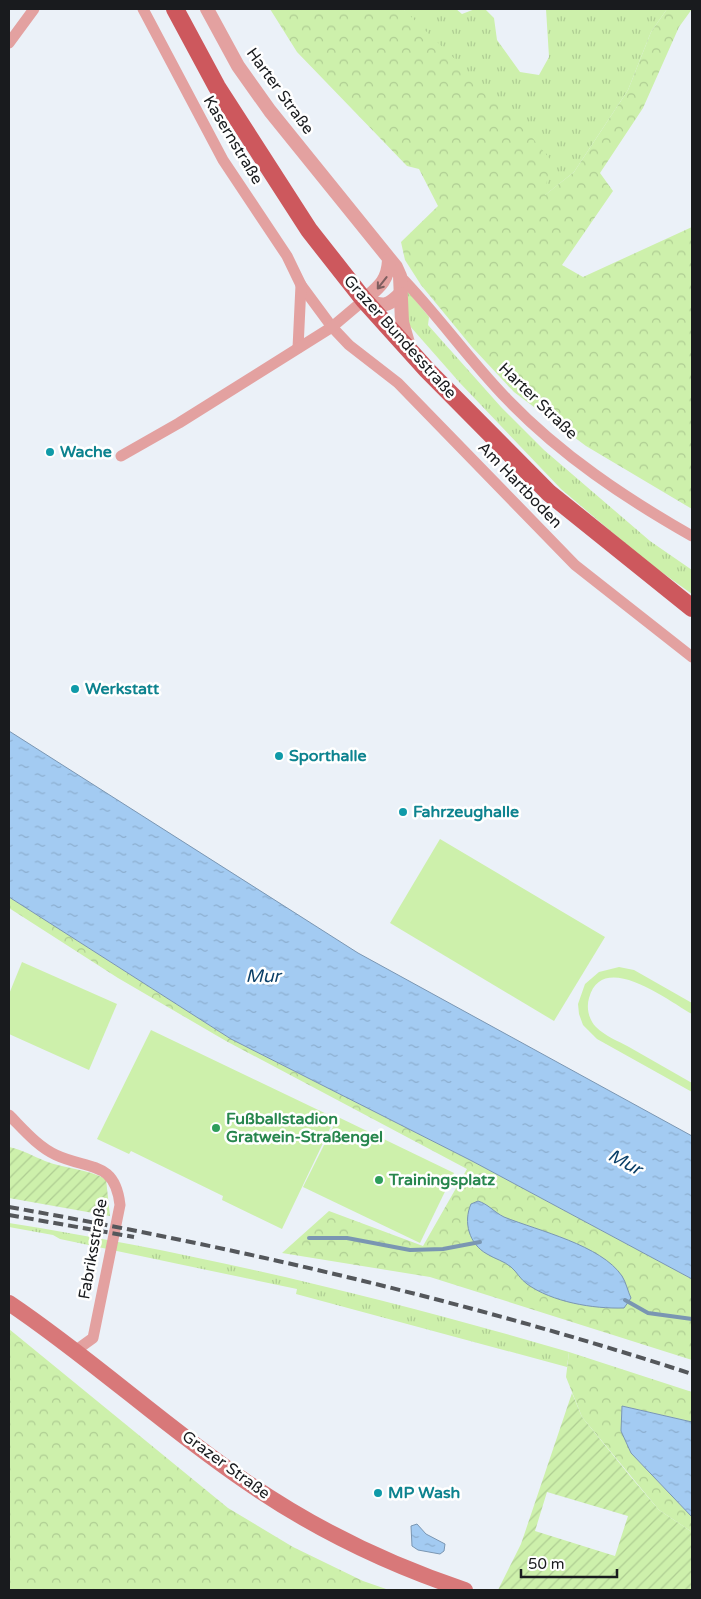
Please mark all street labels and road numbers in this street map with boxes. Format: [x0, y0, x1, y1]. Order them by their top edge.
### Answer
street label: Harter Straße [242, 44, 318, 138]
street label: Kasernstraße [199, 92, 267, 188]
street label: Grazer Bundesstraße [339, 271, 461, 403]
street label: Harter Straße [494, 358, 582, 444]
street label: Am Hartboden [474, 438, 566, 532]
street label: Fabriksstraße [74, 1197, 112, 1301]
street label: Grazer Straße [178, 1426, 274, 1504]

